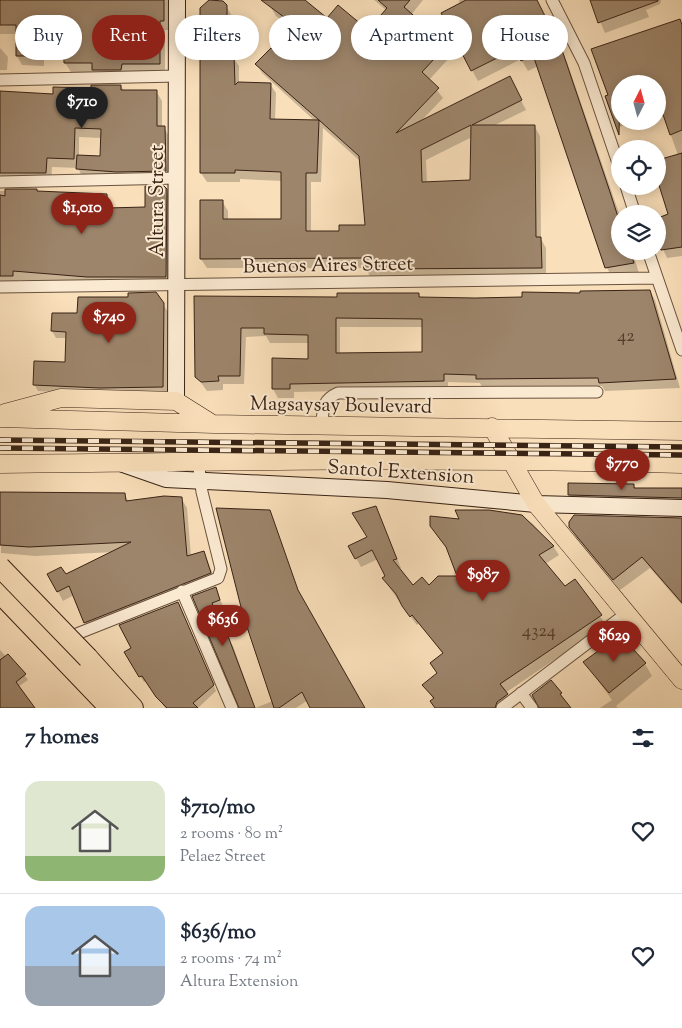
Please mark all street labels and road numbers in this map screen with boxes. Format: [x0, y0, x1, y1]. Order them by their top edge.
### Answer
street label: Altura Street [144, 145, 173, 257]
street label: Buenos Aires Street [243, 251, 414, 282]
street label: Magsaysay Boulevard [249, 390, 432, 423]
street label: Santol Extension [326, 454, 475, 493]

